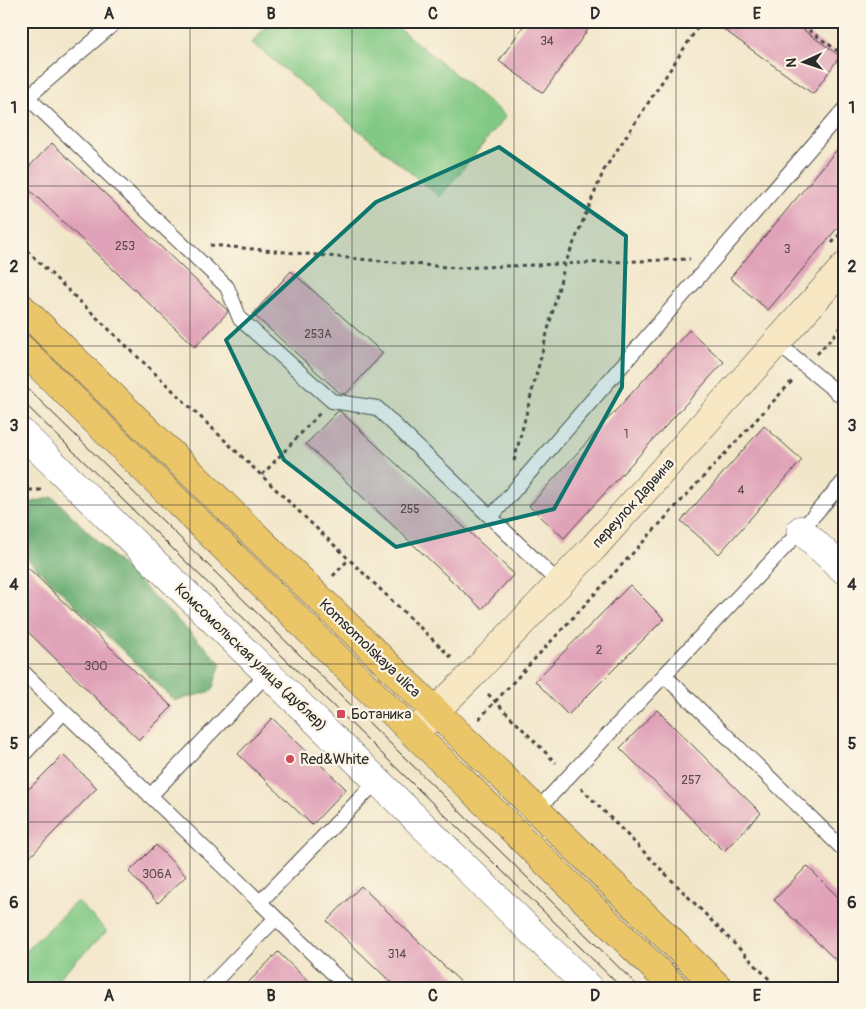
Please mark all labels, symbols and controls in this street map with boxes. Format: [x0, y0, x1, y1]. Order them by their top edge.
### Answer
text: A [104, 4, 115, 24]
text: B [266, 4, 276, 24]
text: C [428, 4, 438, 24]
text: D [590, 4, 600, 24]
text: E [753, 4, 762, 24]
house number: 34 [540, 34, 554, 49]
north arrow [778, 38, 828, 88]
text: N [783, 57, 800, 68]
text: 1 [11, 98, 17, 118]
text: 1 [849, 98, 855, 118]
house number: 253 [115, 239, 135, 254]
house number: 3 [784, 242, 791, 257]
text: 2 [10, 257, 19, 277]
text: 2 [848, 257, 857, 277]
house number: 253А [304, 327, 332, 342]
text: 3 [10, 416, 19, 436]
text: 3 [848, 416, 857, 436]
house number: 1 [624, 427, 628, 442]
street label: переулок Дарвина [588, 454, 679, 552]
house number: 4 [738, 483, 745, 498]
house number: 255 [400, 502, 420, 517]
text: 4 [9, 575, 19, 595]
text: 4 [847, 575, 857, 595]
street label: Комсомольская улица (дублер) [170, 579, 331, 735]
street label: Komsomolskaya ulica [315, 595, 424, 702]
house number: 2 [596, 643, 603, 658]
house number: 300 [84, 659, 108, 674]
place label: Ботаника [351, 705, 411, 724]
marker: Ботаника [335, 708, 347, 720]
text: 5 [10, 734, 19, 754]
text: 5 [848, 734, 857, 754]
place label: Red&White [300, 750, 370, 769]
marker: Red&White [284, 753, 296, 765]
house number: 257 [681, 773, 701, 788]
house number: 306А [142, 867, 172, 882]
text: 6 [9, 893, 19, 913]
text: 6 [847, 893, 857, 913]
house number: 314 [388, 947, 406, 962]
text: A [104, 986, 115, 1006]
text: B [266, 986, 276, 1006]
text: C [428, 986, 438, 1006]
text: D [590, 986, 600, 1006]
text: E [753, 986, 762, 1006]

